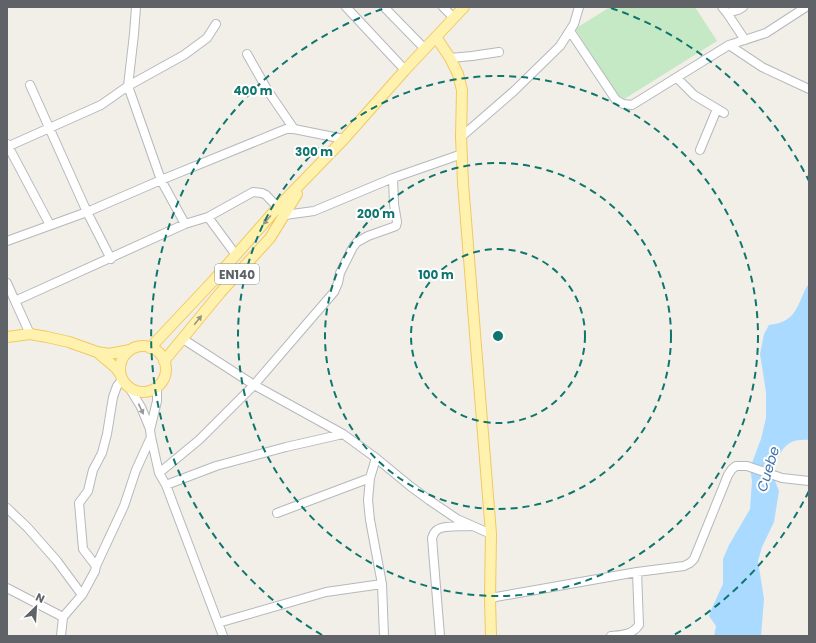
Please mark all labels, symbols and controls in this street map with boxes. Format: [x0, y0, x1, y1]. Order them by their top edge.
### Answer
text: 400 m [233, 82, 273, 99]
text: 300 m [295, 143, 333, 160]
text: 200 m [357, 205, 395, 222]
one-way arrow [263, 215, 272, 225]
road number: EN140 [215, 264, 259, 284]
text: 100 m [418, 266, 454, 283]
one-way arrow [194, 315, 202, 326]
centre of rings [491, 329, 505, 343]
one-way arrow [138, 403, 144, 414]
water label: Cuebe [752, 443, 784, 494]
north arrow [16, 587, 56, 627]
text: N [33, 589, 47, 607]

